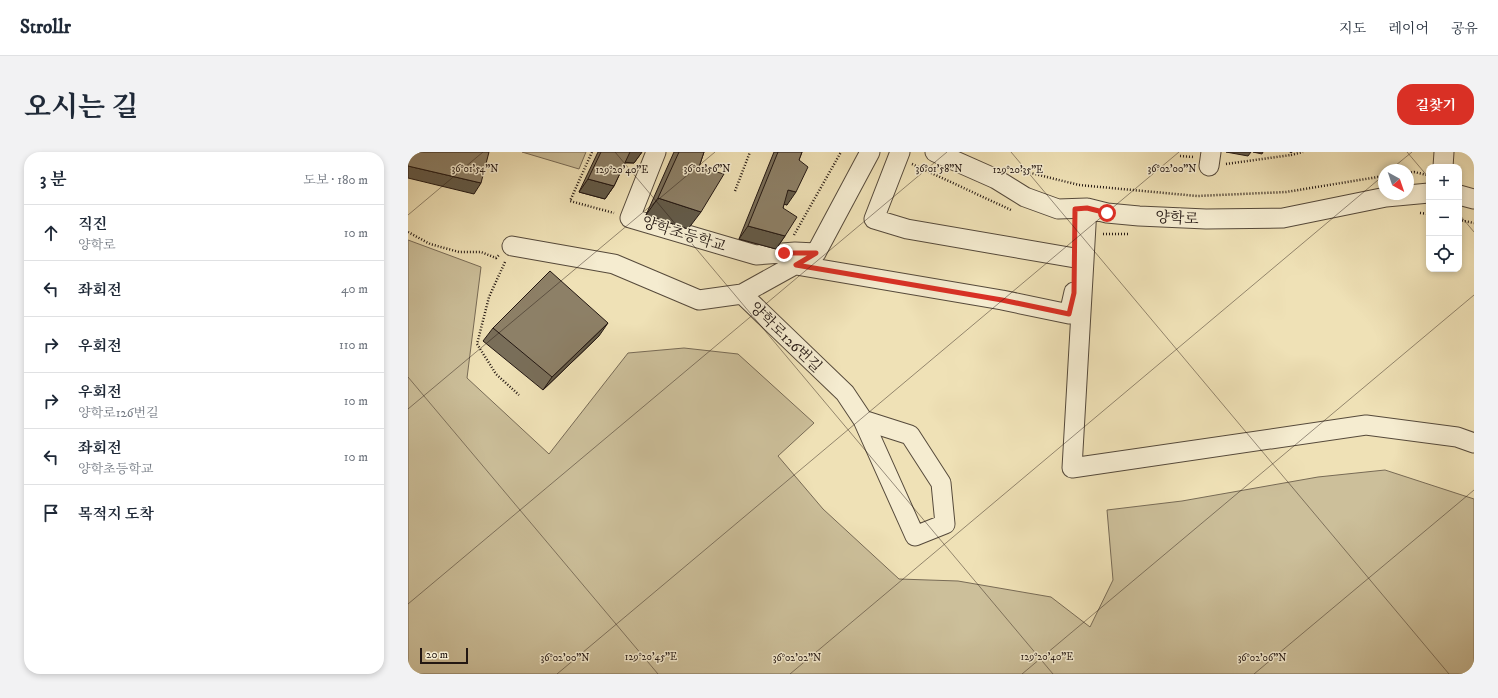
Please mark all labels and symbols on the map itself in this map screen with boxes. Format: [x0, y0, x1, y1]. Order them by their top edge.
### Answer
text: 36°01'54"N [451, 163, 499, 175]
text: 36°01'56"N [683, 163, 731, 175]
text: 36°01'58"N [916, 163, 962, 175]
text: 36°02'00"N [1148, 163, 1196, 175]
text: 129°20'40"E [596, 164, 648, 176]
text: 129°20'35"E [993, 164, 1043, 176]
north arrow [1378, 164, 1414, 200]
route start [1098, 204, 1116, 222]
street label: 양학로 [1155, 208, 1200, 229]
street label: 양학초등학교 [639, 213, 729, 256]
route end [775, 244, 793, 262]
street label: 양학로126번길 [746, 298, 826, 377]
scale bar [420, 646, 468, 665]
text: 129°20'45"E [625, 651, 677, 663]
text: 129°20'40"E [1021, 651, 1073, 663]
text: 36°02'00"N [541, 652, 589, 664]
text: 36°02'02"N [773, 652, 821, 664]
text: 36°02'06"N [1238, 652, 1286, 664]

